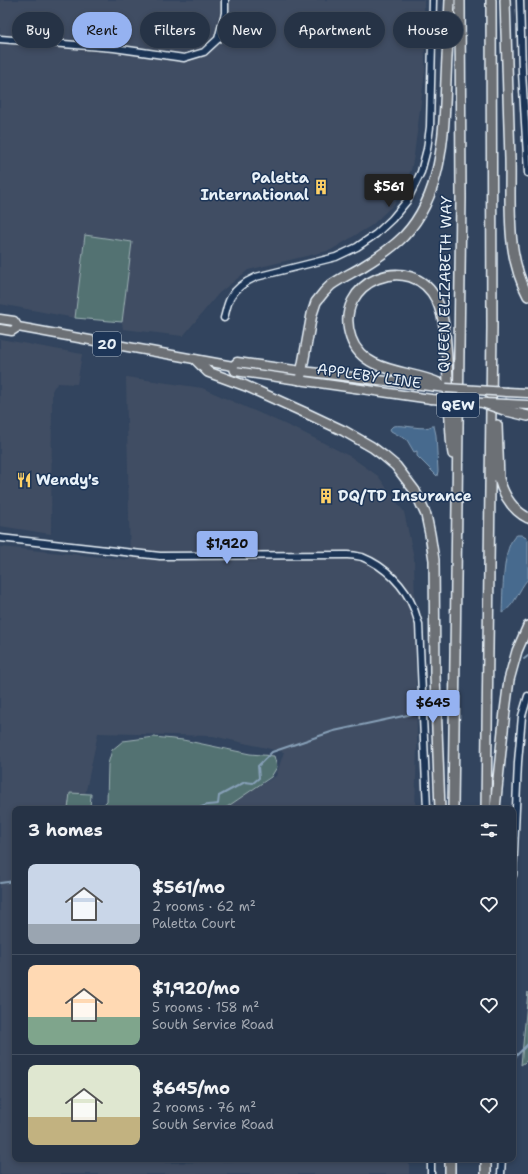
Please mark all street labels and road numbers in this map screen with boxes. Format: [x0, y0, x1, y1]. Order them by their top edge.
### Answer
street label: QUEEN ELIZABETH WAY [433, 195, 457, 373]
road number: 20 [93, 332, 121, 356]
street label: APPLEBY LINE [315, 359, 423, 393]
road number: QEW [437, 393, 479, 417]

